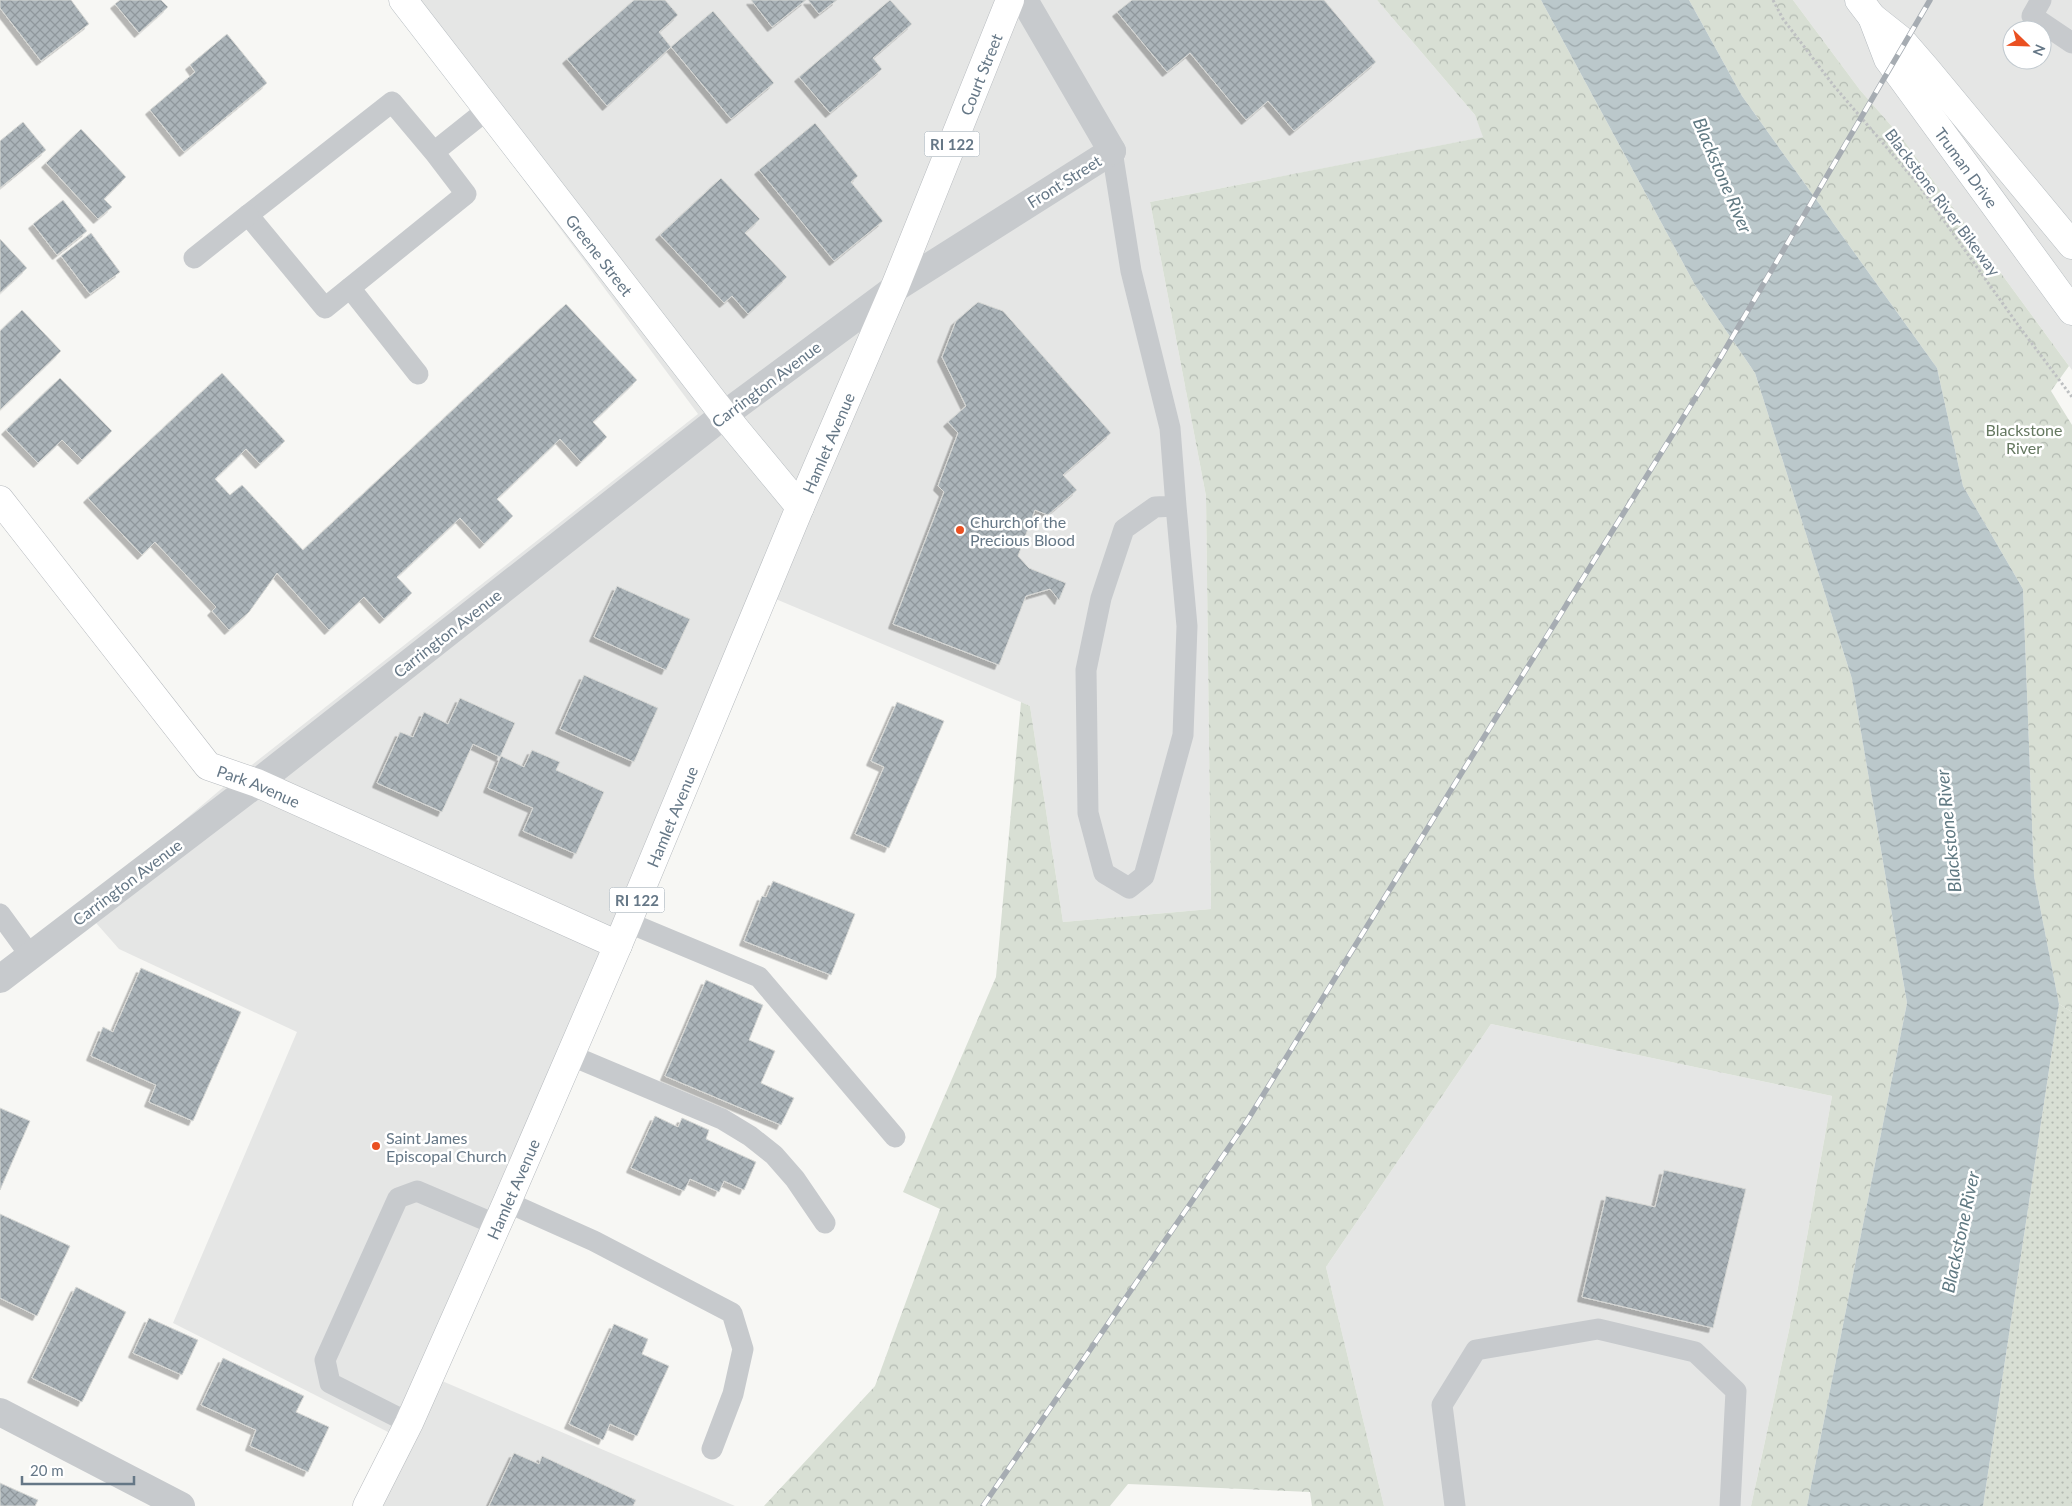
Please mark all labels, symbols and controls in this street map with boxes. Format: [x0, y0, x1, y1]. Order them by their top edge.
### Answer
north arrow [2002, 20, 2052, 70]
street label: Court Street [955, 30, 1005, 118]
text: N [2029, 42, 2049, 59]
water label: Blackstone River [1689, 114, 1758, 237]
street label: Truman Drive [1931, 123, 2003, 211]
street label: Blackstone River Bikeway [1881, 125, 2005, 280]
road number: RI 122 [924, 132, 980, 156]
street label: Front Street [1023, 151, 1105, 211]
street label: Greene Street [563, 210, 638, 299]
street label: Carrington Avenue [708, 337, 824, 431]
street label: Hamlet Avenue [798, 390, 858, 496]
park label: Blackstone River [1986, 420, 2062, 457]
place label: Church of the Precious Blood [970, 512, 1075, 549]
marker: Church of the Precious Blood [954, 524, 966, 536]
street label: Carrington Avenue [389, 585, 505, 681]
street label: Park Avenue [215, 760, 303, 811]
street label: Hamlet Avenue [642, 763, 701, 870]
water label: Blackstone River [1931, 768, 1965, 894]
street label: Carrington Avenue [69, 835, 185, 929]
road number: RI 122 [610, 888, 664, 912]
place label: Saint James Episcopal Church [386, 1128, 507, 1165]
street label: Hamlet Avenue [482, 1136, 543, 1242]
marker: Saint James Episcopal Church [370, 1140, 382, 1152]
water label: Blackstone River [1936, 1169, 1984, 1295]
scale bar [22, 1454, 135, 1486]
text: 20 m [30, 1461, 64, 1479]

